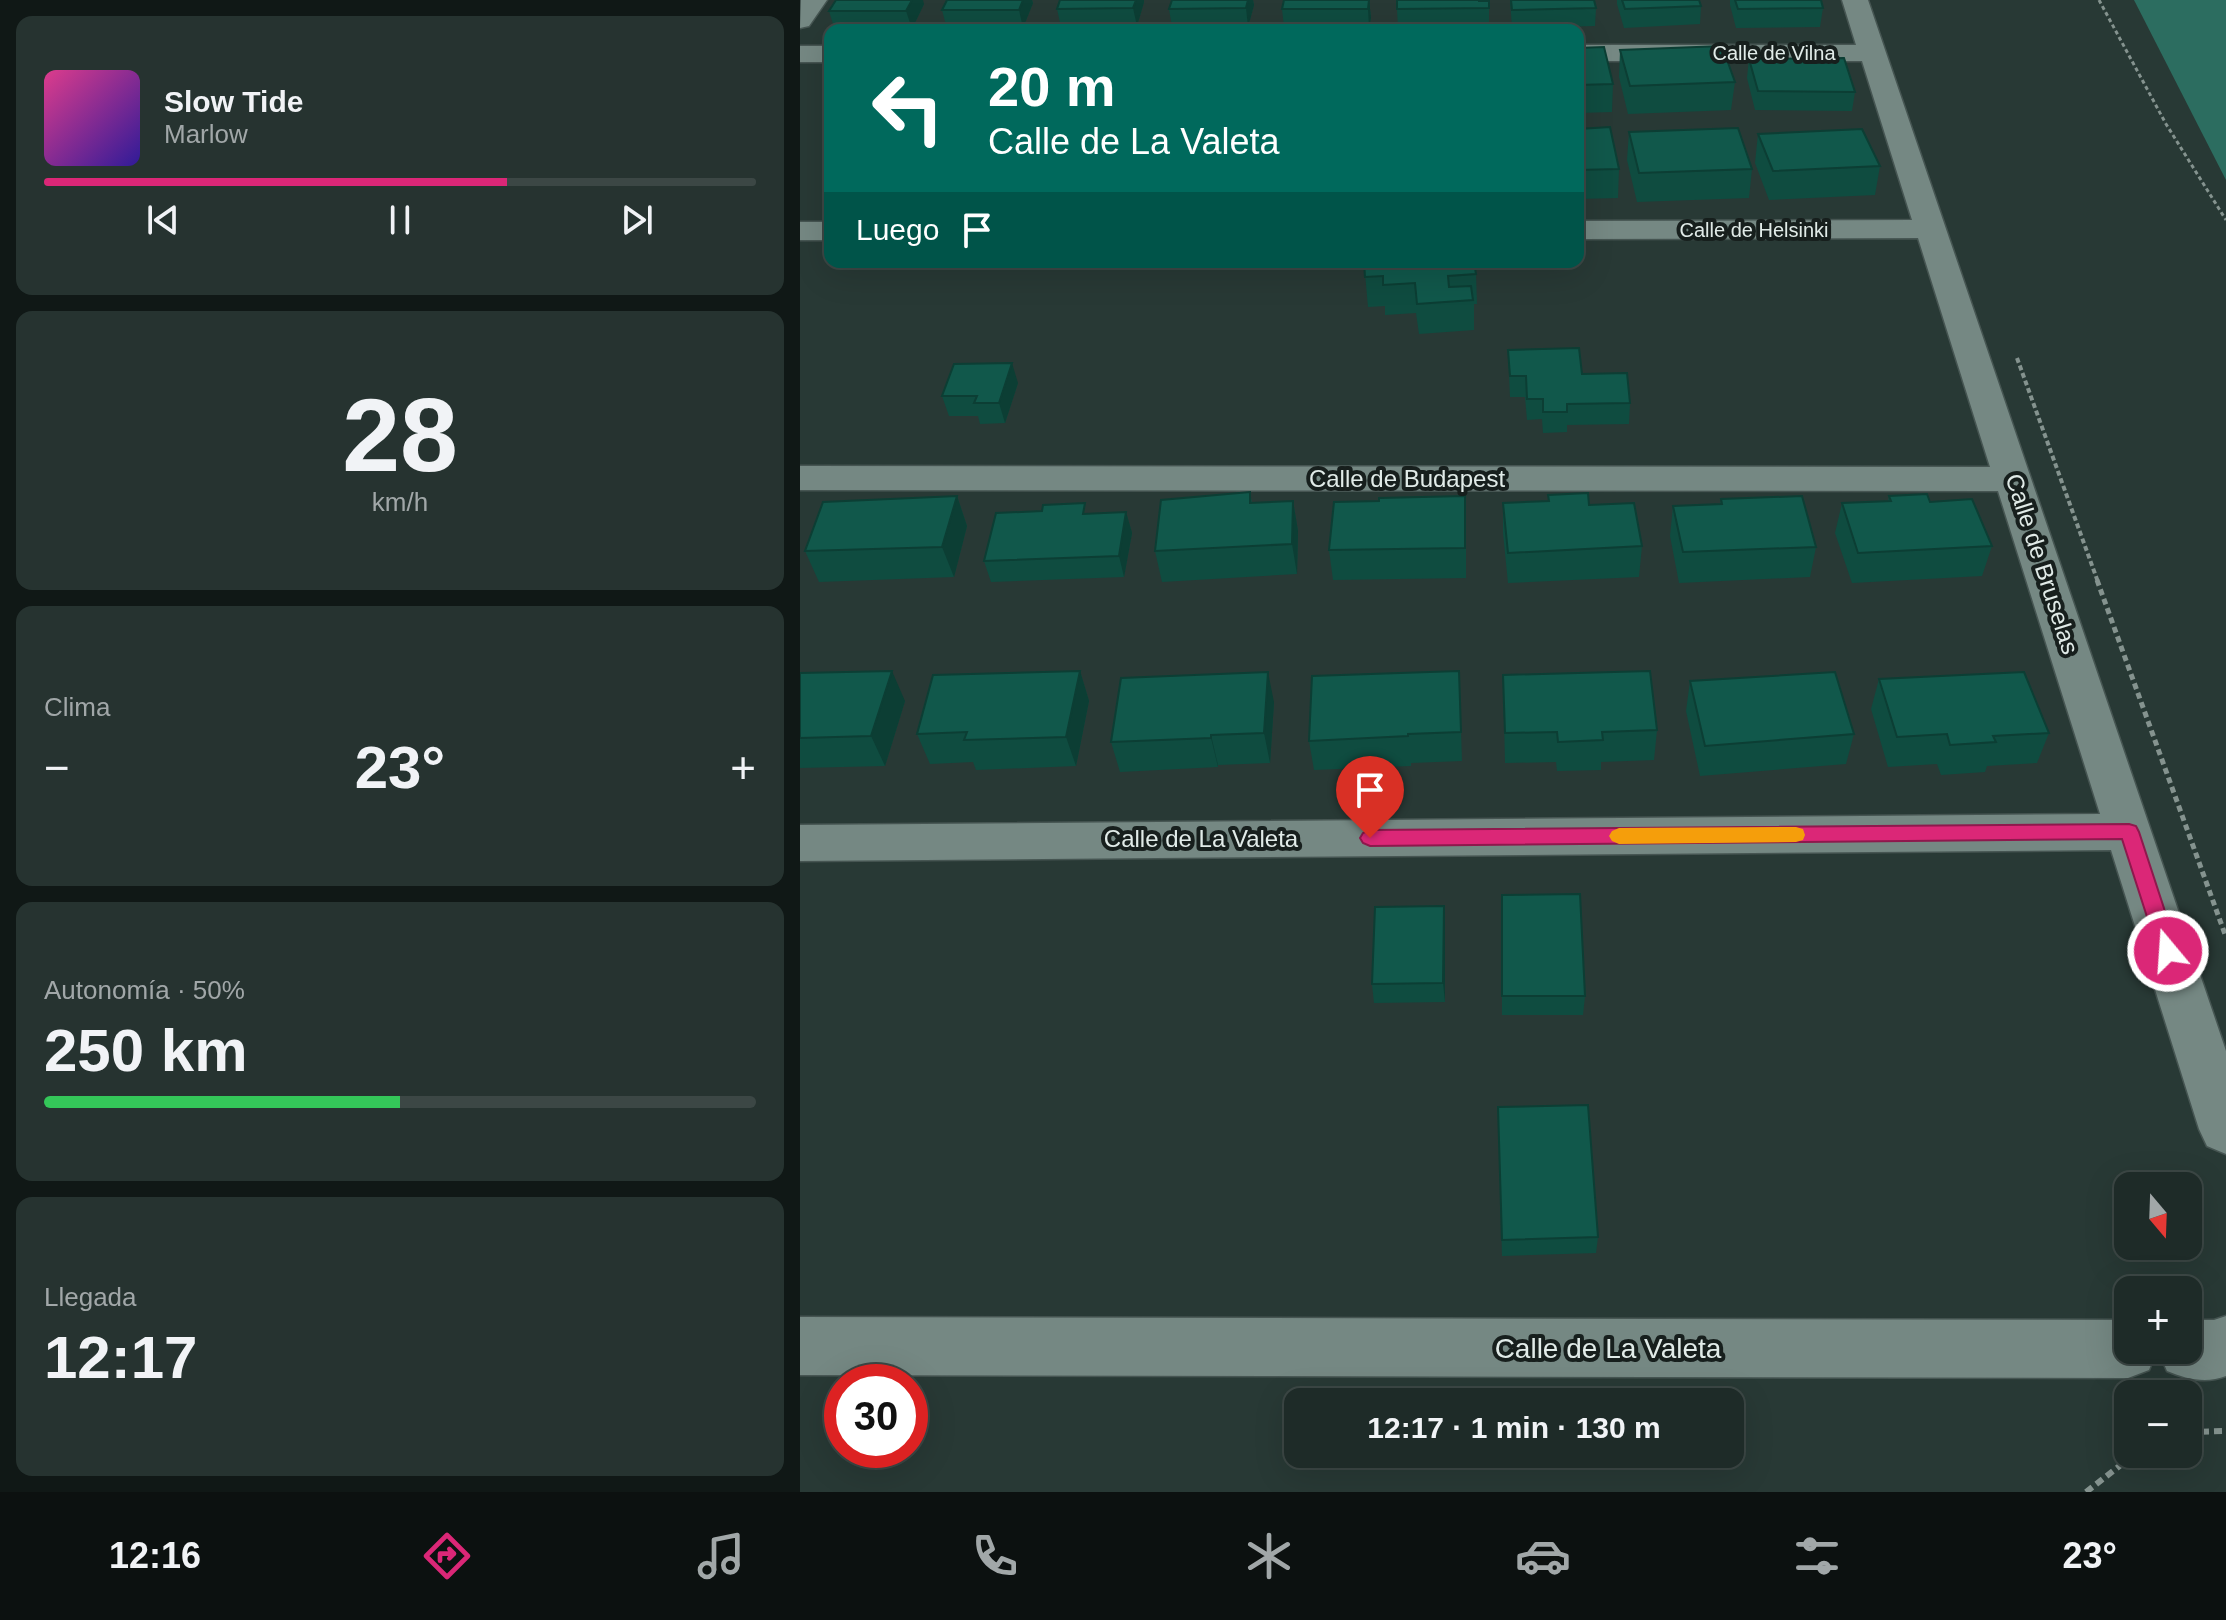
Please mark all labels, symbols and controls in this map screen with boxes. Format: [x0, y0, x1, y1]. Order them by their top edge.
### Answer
street label: Calle de Vilna [1712, 42, 1836, 64]
text: 20 m [988, 55, 1116, 118]
icon: left [856, 56, 960, 160]
text: Slow Tide [164, 85, 303, 118]
text: Marlow [164, 119, 248, 149]
text: Calle de La Valeta [988, 121, 1280, 162]
icon: previous [141, 198, 185, 242]
icon: pause [378, 198, 422, 242]
icon: next [615, 198, 659, 242]
icon: arrive [955, 208, 999, 252]
text: Luego [856, 213, 939, 246]
street label: Calle de Helsinki [1680, 219, 1828, 241]
text: 28 [342, 377, 458, 493]
street label: Calle de Budapest [1309, 465, 1505, 492]
street label: Calle de Bruselas [2001, 470, 2084, 657]
text: km/h [372, 487, 428, 517]
text: Clima [44, 692, 110, 722]
text: 23° [355, 734, 445, 801]
text: − [44, 743, 70, 792]
text: + [730, 743, 756, 792]
pin [1336, 756, 1404, 838]
icon: arrive [1348, 768, 1392, 812]
street label: Calle de La Valeta [1104, 825, 1299, 852]
position arrow [2126, 909, 2210, 993]
text: Autonomía · 50% [44, 975, 245, 1005]
text: 250 km [44, 1017, 248, 1084]
north arrow [2114, 1172, 2202, 1260]
map controls [2114, 1172, 2202, 1468]
button: + [2114, 1276, 2202, 1364]
text: Llegada [44, 1282, 137, 1312]
text: 12:17 [44, 1324, 197, 1391]
street label: Calle de La Valeta [1495, 1333, 1722, 1364]
speed limit sign: 30 [824, 1364, 928, 1468]
button: − [2114, 1380, 2202, 1468]
text: 12:17 · 1 min · 130 m [1367, 1411, 1661, 1444]
icon: directions [419, 1528, 475, 1584]
icon: music [693, 1528, 749, 1584]
icon: phone [967, 1528, 1023, 1584]
icon: climate [1241, 1528, 1297, 1584]
icon: car [1515, 1528, 1571, 1584]
icon: filters [1789, 1528, 1845, 1584]
text: 12:16 [109, 1535, 201, 1576]
text: 23° [2062, 1535, 2117, 1576]

